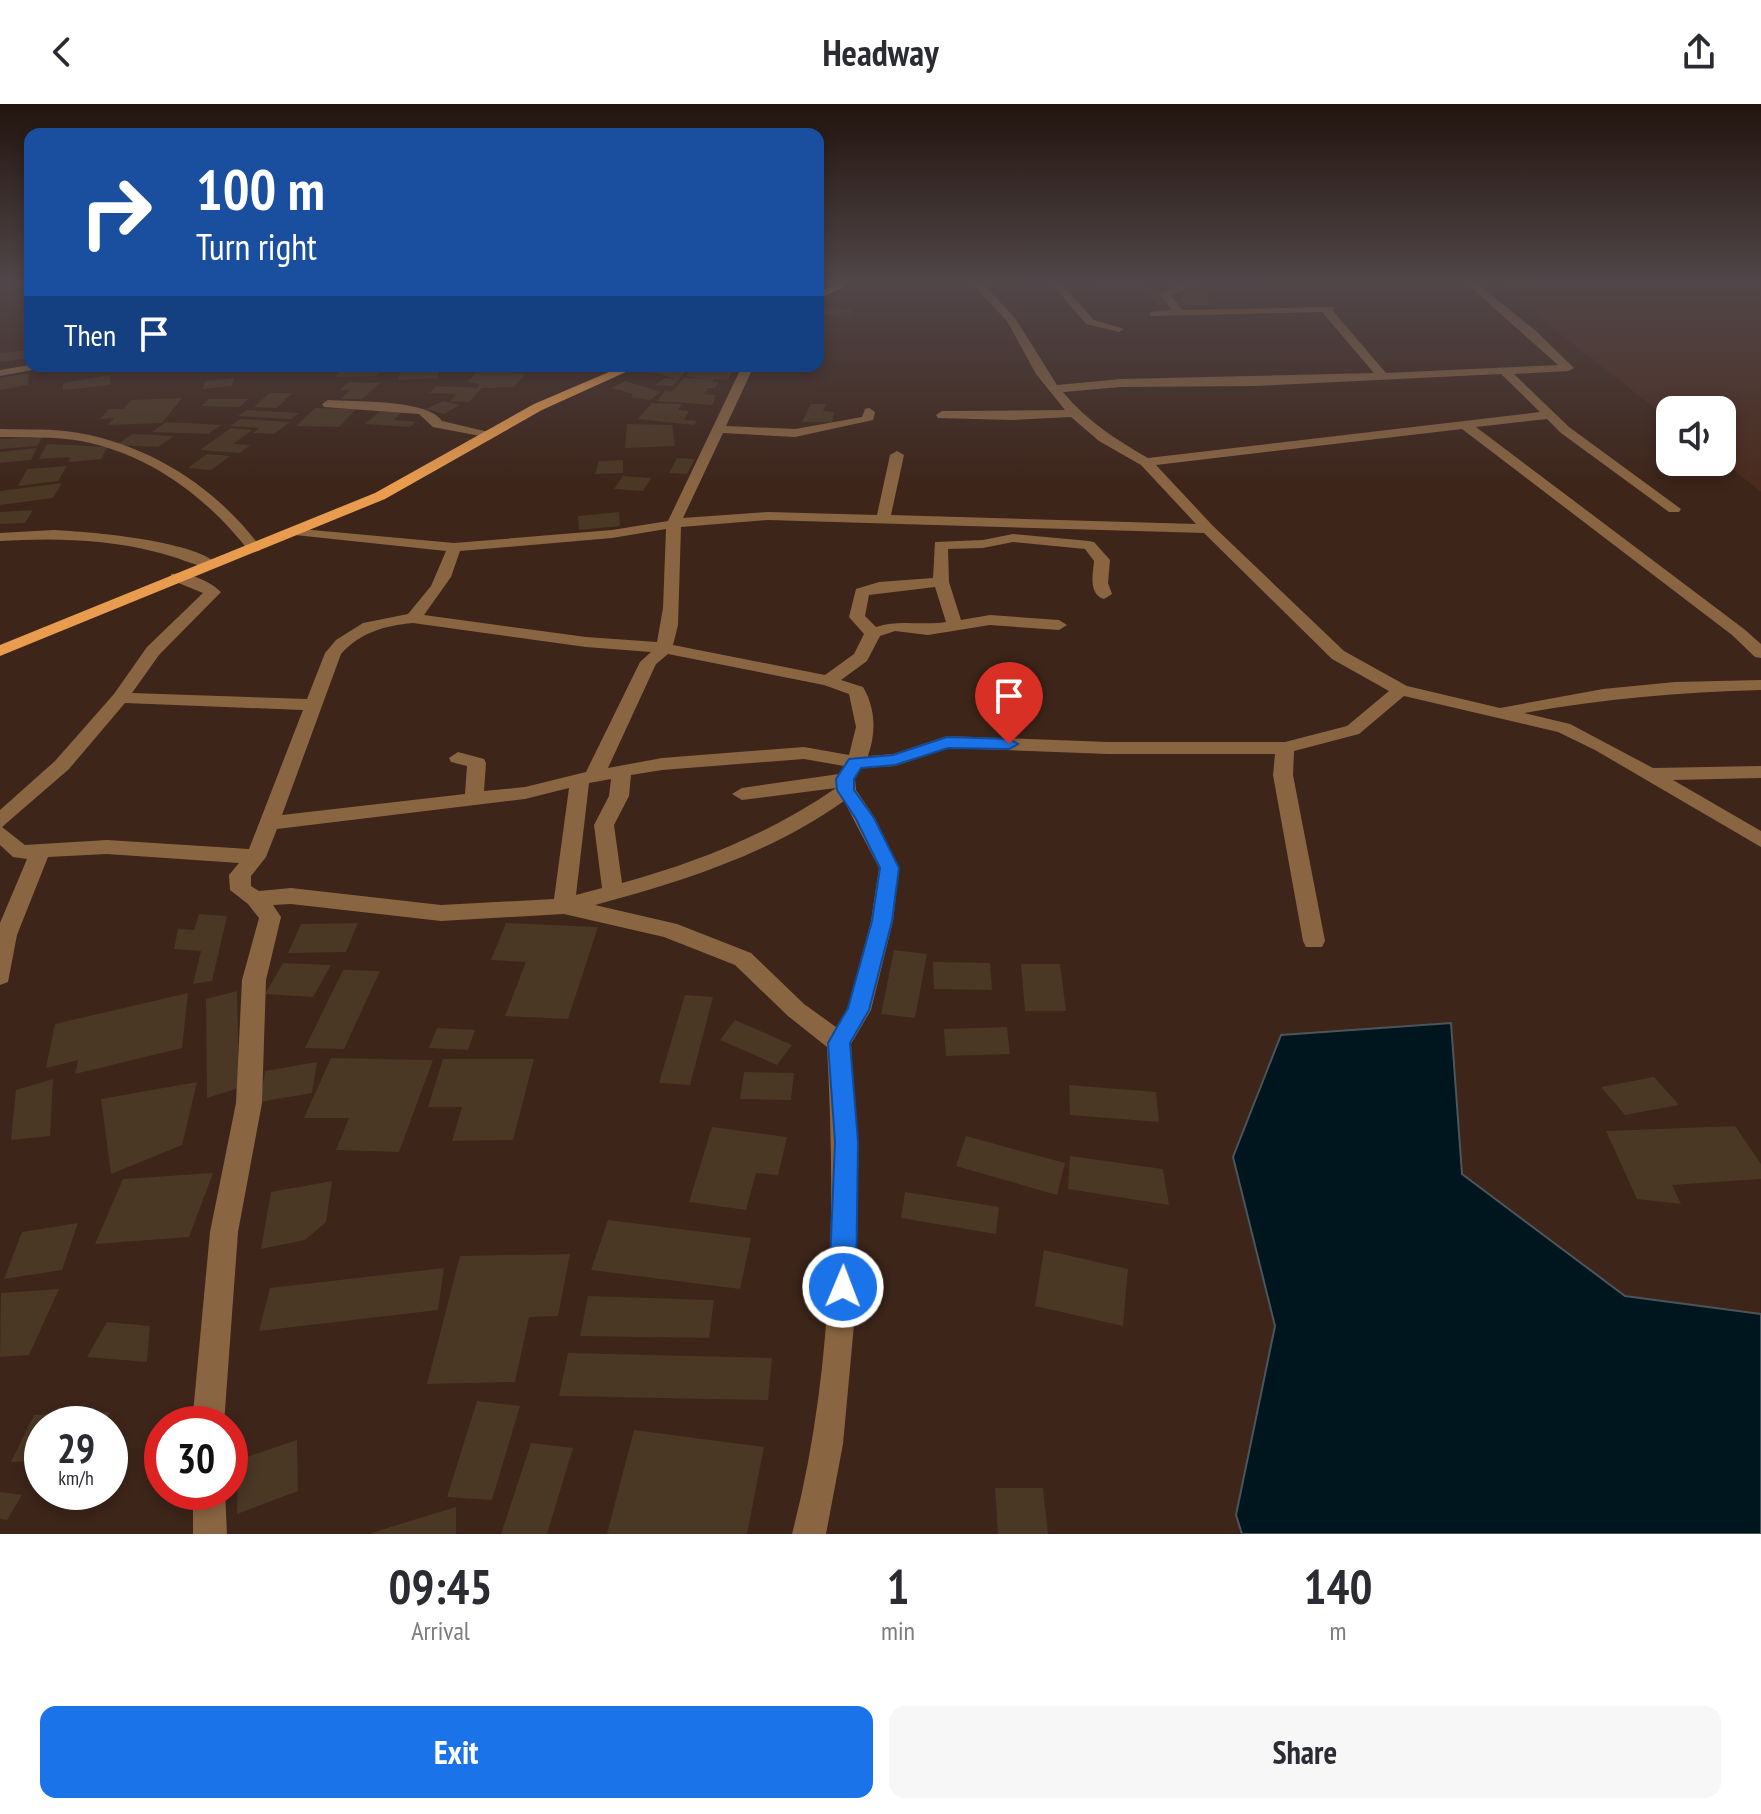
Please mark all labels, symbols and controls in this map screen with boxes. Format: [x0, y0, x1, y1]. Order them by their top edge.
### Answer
text: Headway [822, 29, 939, 76]
icon: back [40, 30, 84, 74]
icon: share [1677, 30, 1721, 74]
text: 100 m [196, 153, 325, 225]
icon: right [64, 160, 168, 264]
text: Turn right [196, 223, 317, 270]
icon: arrive [132, 312, 176, 356]
text: Then [64, 315, 116, 354]
map controls [1656, 396, 1736, 476]
button: sound [1656, 396, 1736, 476]
pin [975, 662, 1043, 744]
icon: arrive [987, 674, 1031, 718]
position arrow [801, 1245, 885, 1329]
speed limit sign: 30 [144, 1406, 248, 1510]
text: 29 [57, 1422, 95, 1474]
text: km/h [58, 1465, 94, 1491]
text: 09:45 [389, 1555, 492, 1617]
text: 1 [887, 1555, 909, 1617]
text: 140 [1304, 1555, 1372, 1617]
text: Arrival [411, 1614, 470, 1647]
text: min [881, 1614, 915, 1647]
text: m [1330, 1614, 1346, 1647]
button: Exit [40, 1706, 873, 1798]
button: Share [889, 1706, 1721, 1798]

